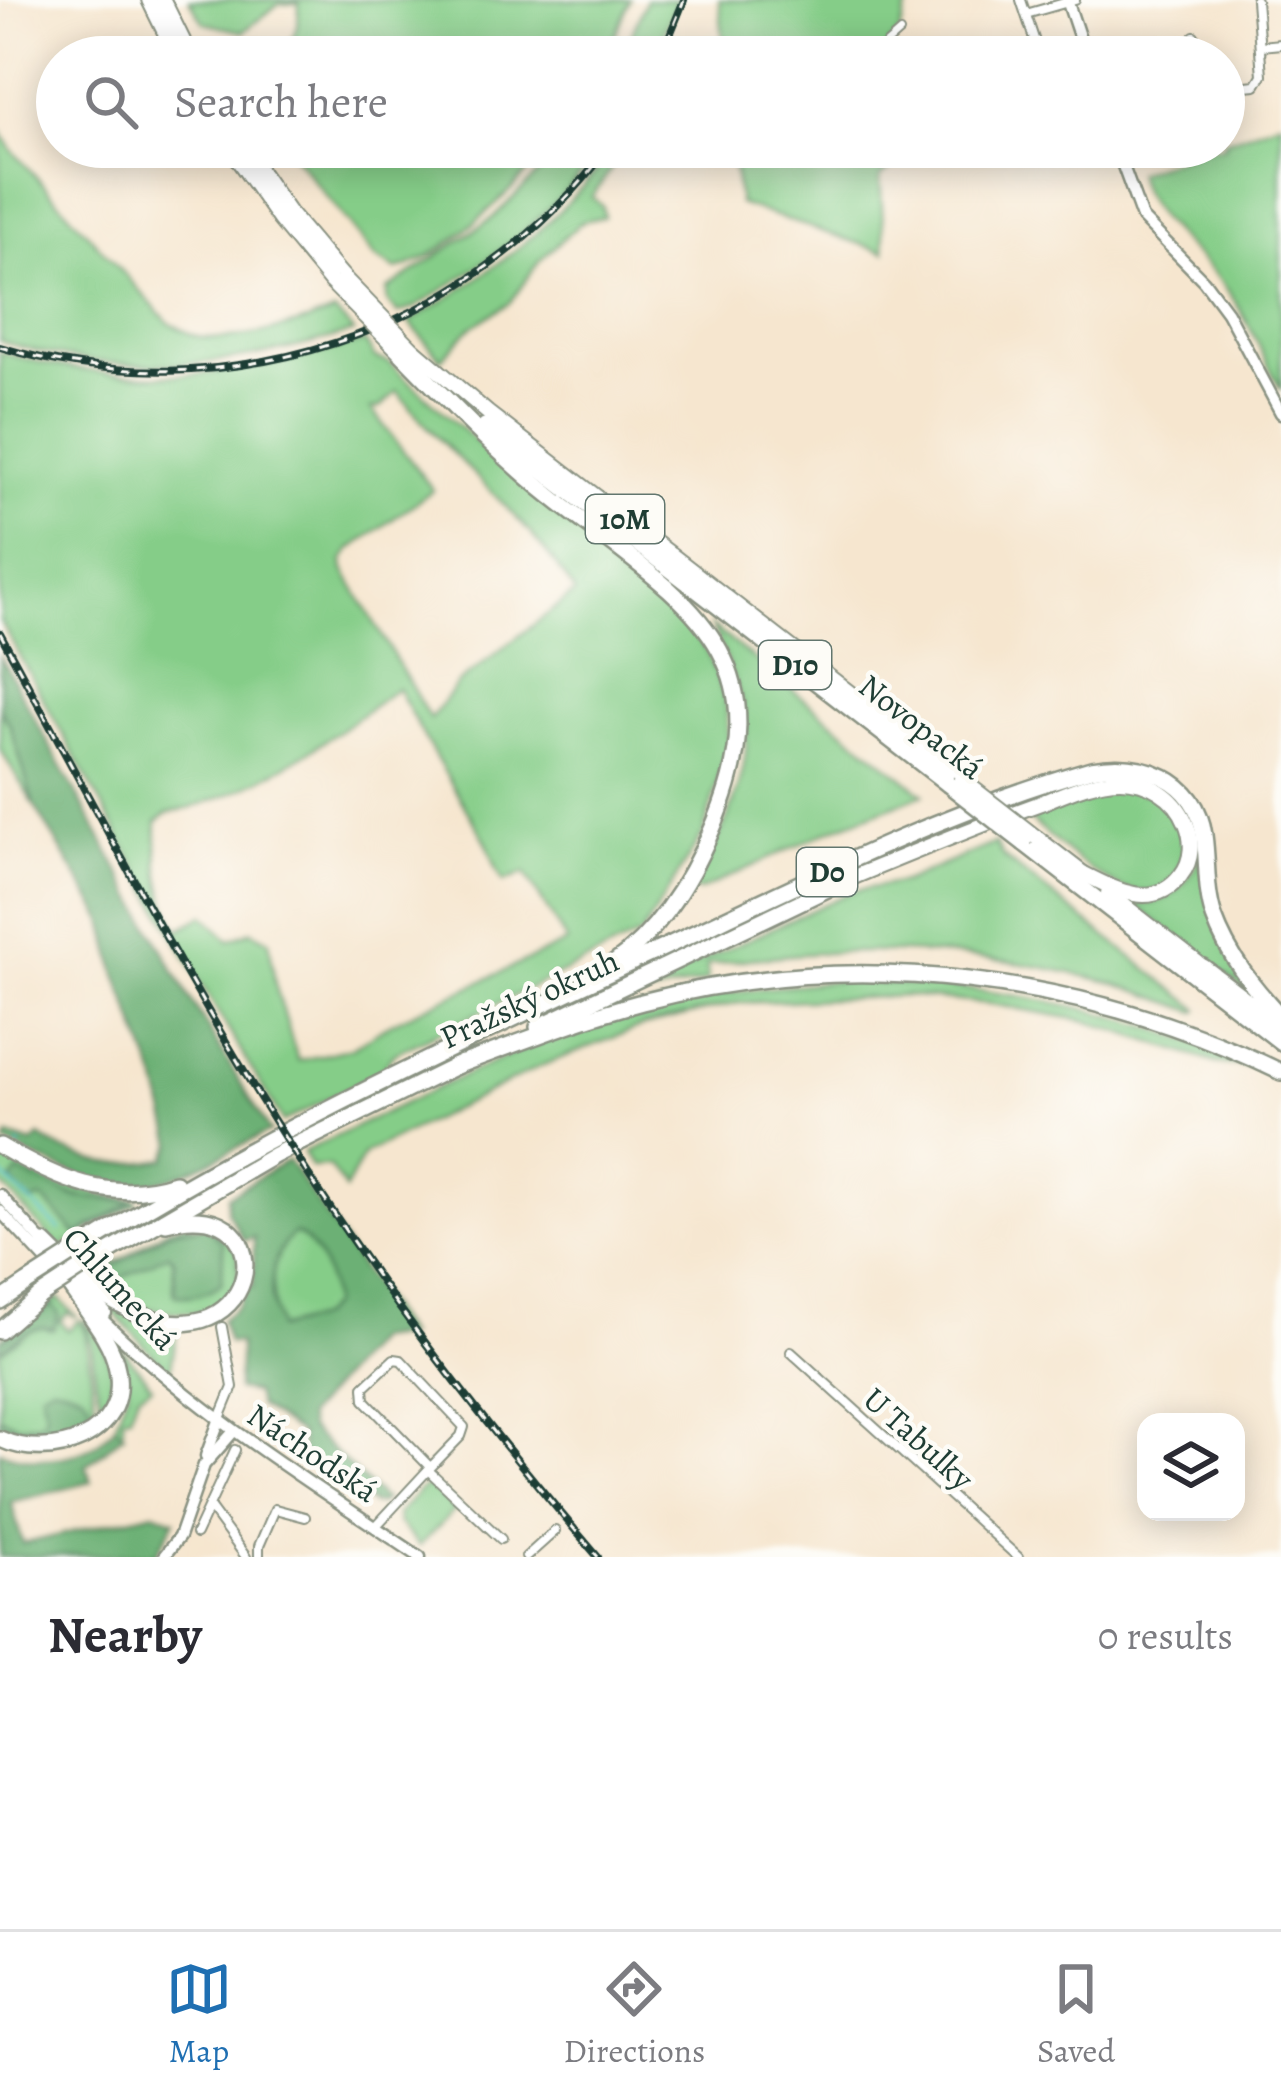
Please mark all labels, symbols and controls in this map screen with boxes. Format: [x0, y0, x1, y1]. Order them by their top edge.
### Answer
search box [36, 36, 1245, 168]
icon: search [78, 69, 144, 135]
text: Search here [174, 71, 388, 133]
road number: 10M [586, 495, 664, 543]
road number: D10 [759, 641, 831, 689]
street label: Novopacká [850, 663, 994, 790]
road number: D0 [797, 848, 857, 896]
street label: Pražský okruh [432, 937, 626, 1060]
street label: Chlumecká [53, 1217, 188, 1360]
street label: U Tabulky [854, 1377, 984, 1500]
street label: Náchodská [239, 1392, 387, 1513]
map controls [1137, 1413, 1245, 1521]
button: layers [1137, 1413, 1245, 1521]
text: Nearby [48, 1600, 202, 1670]
text: 0 results [1098, 1609, 1233, 1662]
tab: Map [166, 1956, 232, 2073]
tab: Directions [564, 1956, 705, 2073]
tab: Saved [1037, 1956, 1115, 2073]

